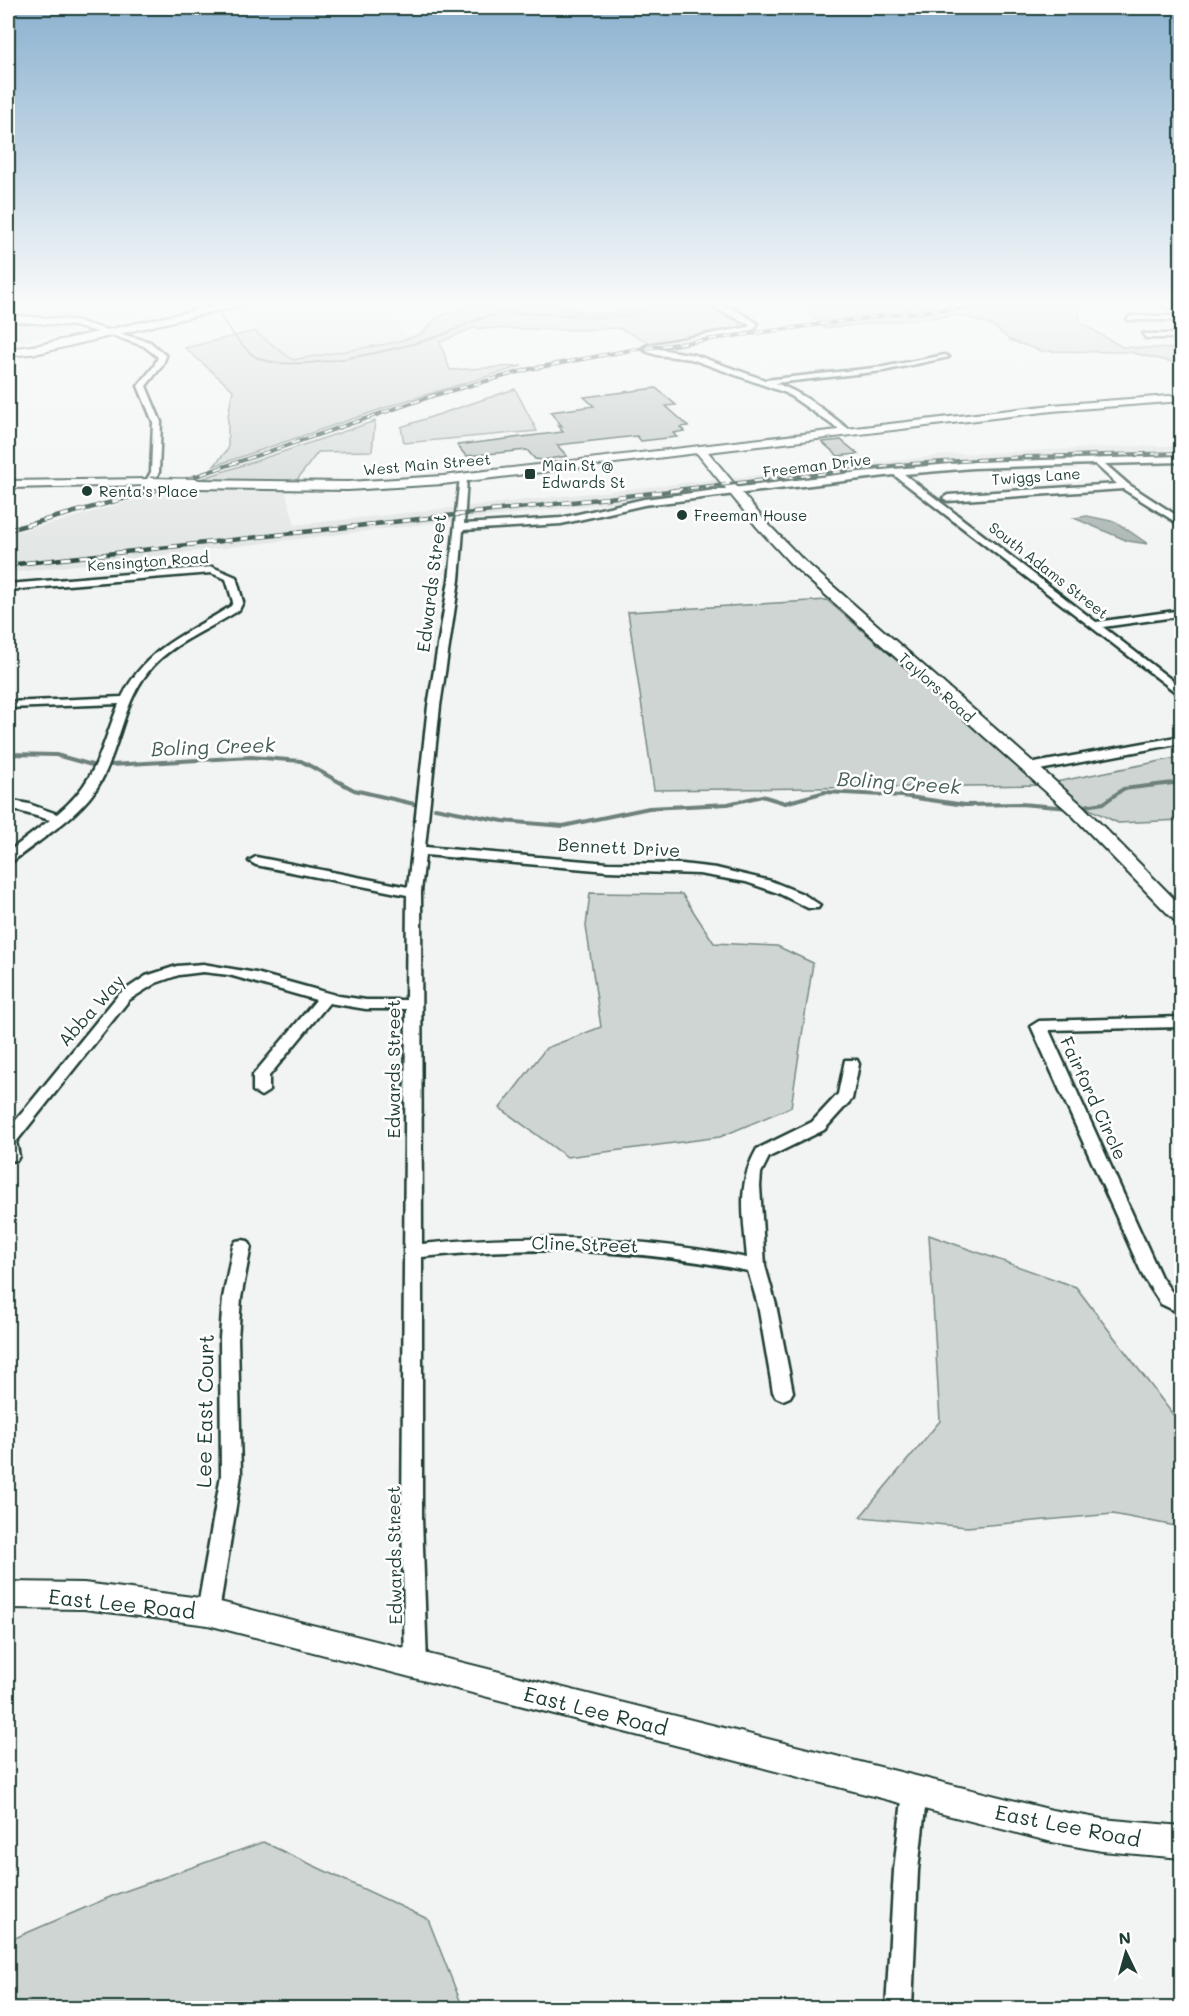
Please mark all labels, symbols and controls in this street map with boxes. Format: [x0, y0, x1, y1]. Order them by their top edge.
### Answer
street label: West Main Street [362, 448, 492, 480]
street label: Freeman Drive [762, 448, 872, 482]
place label: Main St @ Edwards St [542, 455, 625, 492]
street label: Twiggs Lane [991, 463, 1081, 489]
marker: Main St @ Edwards St [523, 467, 537, 481]
place label: Renta's Place [99, 481, 198, 501]
marker: Renta's Place [80, 484, 94, 498]
place label: Freeman House [694, 505, 807, 525]
marker: Freeman House [675, 508, 689, 522]
street label: Edwards Street [411, 512, 451, 654]
street label: South Adams Street [985, 517, 1113, 623]
street label: Kensington Road [87, 547, 209, 575]
street label: Taylors Road [895, 648, 979, 726]
water label: Boling Creek [150, 731, 276, 761]
water label: Boling Creek [836, 765, 962, 799]
street label: Bennett Drive [557, 832, 681, 862]
street label: Abba Way [52, 969, 130, 1051]
street label: Edwards Street [381, 999, 405, 1139]
street label: Fairford Circle [1055, 1033, 1133, 1163]
street label: Cline Street [531, 1230, 639, 1258]
street label: Lee East Court [189, 1334, 219, 1488]
street label: Edwards Street [381, 1485, 407, 1625]
street label: East Lee Road [47, 1582, 197, 1624]
street label: East Lee Road [521, 1679, 671, 1741]
street label: East Lee Road [993, 1798, 1143, 1852]
north arrow [1096, 1923, 1156, 1983]
text: N [1118, 1927, 1132, 1949]

